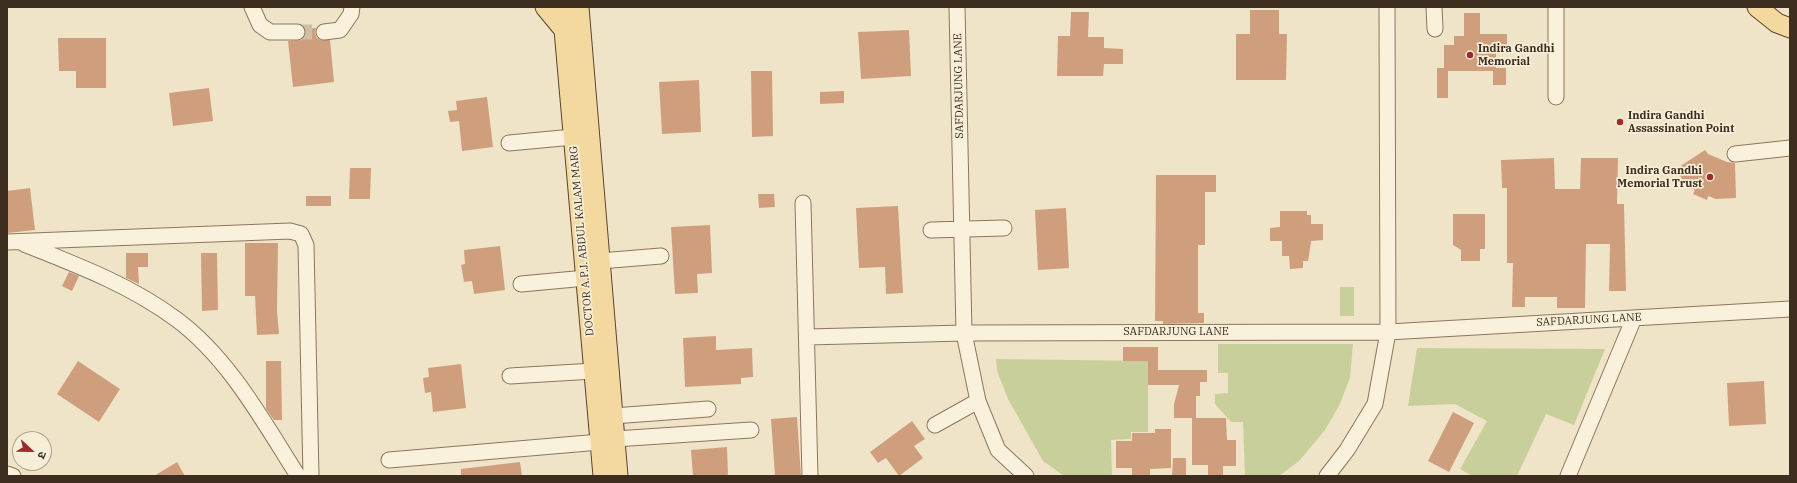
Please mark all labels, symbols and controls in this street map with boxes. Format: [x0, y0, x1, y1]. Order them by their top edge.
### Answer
street label: SAFDARJUNG LANE [951, 33, 967, 139]
place label: Indira Gandhi Memorial [1478, 42, 1554, 68]
marker: Indira Gandhi Memorial [1465, 50, 1475, 60]
place label: Indira Gandhi Assassination Point [1628, 109, 1734, 135]
marker: Indira Gandhi Assassination Point [1615, 117, 1625, 127]
street label: DOCTOR A.P.J. ABDUL KALAM MARG [567, 145, 597, 337]
place label: Indira Gandhi Memorial Trust [1617, 164, 1702, 190]
marker: Indira Gandhi Memorial Trust [1705, 172, 1715, 182]
street label: SAFDARJUNG LANE [1536, 311, 1642, 329]
street label: SAFDARJUNG LANE [1123, 325, 1229, 339]
north arrow [12, 431, 52, 471]
text: उ [35, 450, 50, 461]

